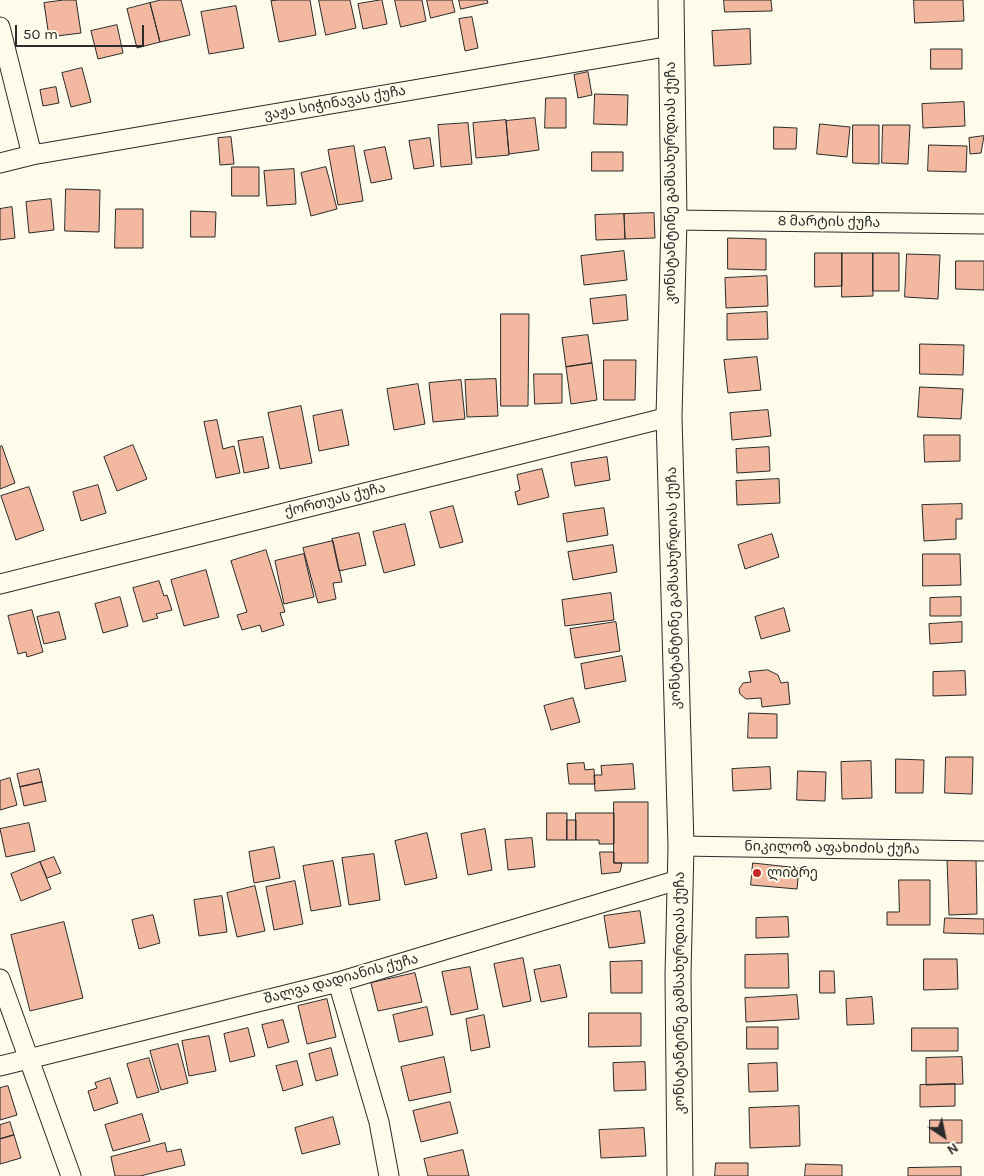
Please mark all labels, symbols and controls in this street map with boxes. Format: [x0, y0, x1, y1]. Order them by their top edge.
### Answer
scale bar [18, 15, 146, 47]
text: 50 m [23, 25, 58, 43]
street label: კონსტანტინე გამსახურდიას ქუჩა [663, 62, 679, 304]
street label: ვაჟა სიჭინავას ქუჩა [263, 82, 407, 124]
street label: 8 მარტის ქუჩა [778, 213, 880, 231]
street label: კონსტანტინე გამსახურდიას ქუჩა [663, 467, 685, 709]
street label: ქორთუას ქუჩა [283, 479, 387, 521]
street label: ნიკილოზ აფახიძის ქუჩა [744, 838, 920, 858]
place label: ლიბრე [767, 865, 818, 881]
marker: ლიბრე [751, 867, 763, 879]
street label: კონსტანტინე გამსახურდიას ქუჩა [672, 872, 688, 1114]
street label: შალვა დადიანის ქუჩა [262, 950, 420, 1008]
north arrow [919, 1111, 969, 1161]
text: N [944, 1139, 962, 1159]

